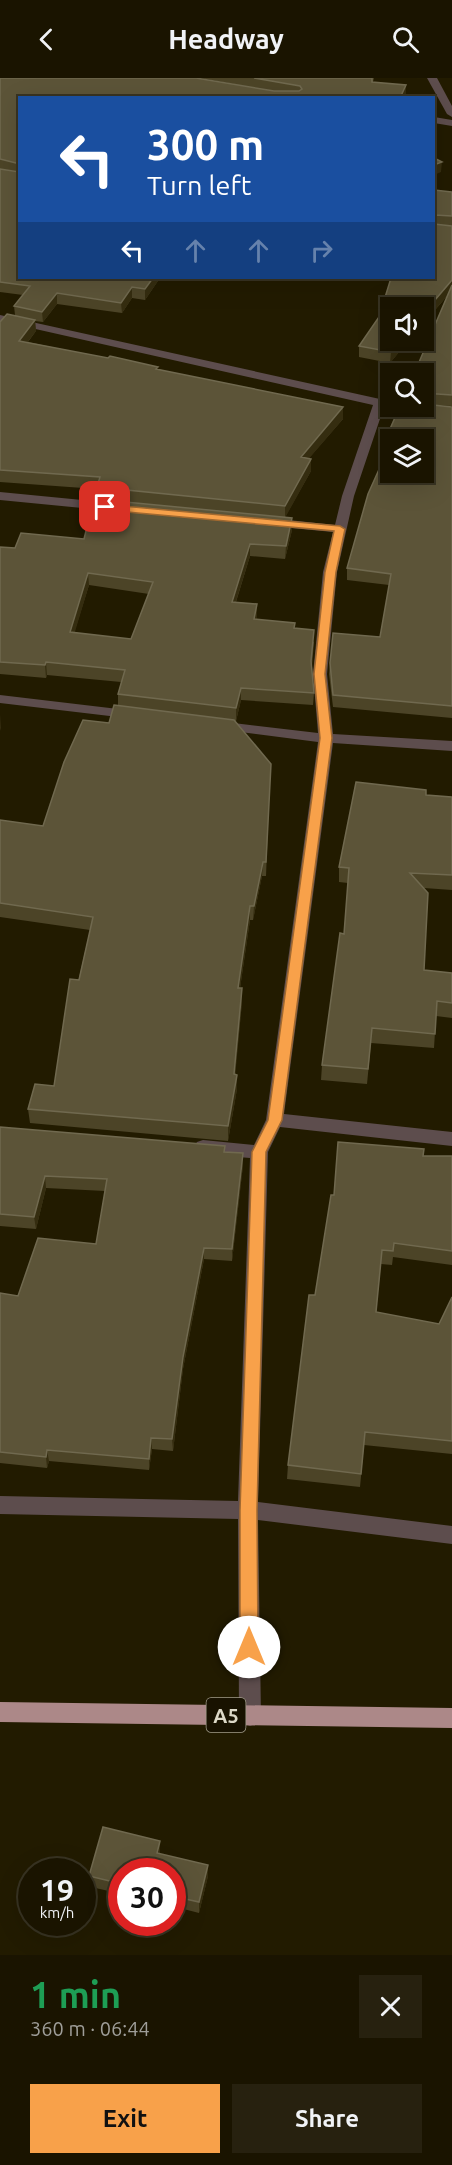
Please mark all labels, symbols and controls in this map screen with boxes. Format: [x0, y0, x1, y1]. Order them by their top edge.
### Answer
icon: back [30, 23, 63, 56]
icon: search [389, 23, 422, 56]
text: Headway [168, 24, 284, 54]
icon: left [48, 120, 126, 198]
text: 300 m [147, 121, 264, 168]
text: Turn left [147, 170, 251, 200]
icon: left [116, 234, 149, 267]
icon: ahead [179, 234, 212, 267]
icon: ahead [242, 234, 275, 267]
icon: right [305, 234, 338, 267]
map controls [380, 297, 434, 483]
button: sound [380, 297, 434, 351]
button: search [380, 363, 434, 417]
button: layers [380, 429, 434, 483]
pin [79, 481, 130, 532]
icon: arrive [88, 490, 121, 523]
position arrow [217, 1615, 281, 1679]
road number: A5 [206, 1698, 246, 1732]
speed limit sign: 30 [108, 1858, 186, 1936]
text: 19 [40, 1873, 74, 1907]
text: km/h [40, 1904, 74, 1921]
text: 1 min [30, 1974, 121, 2015]
button: close [359, 1975, 422, 2038]
text: 360 m · 06:44 [30, 2017, 150, 2040]
button: Exit [30, 2084, 220, 2153]
button: Share [232, 2084, 422, 2153]

